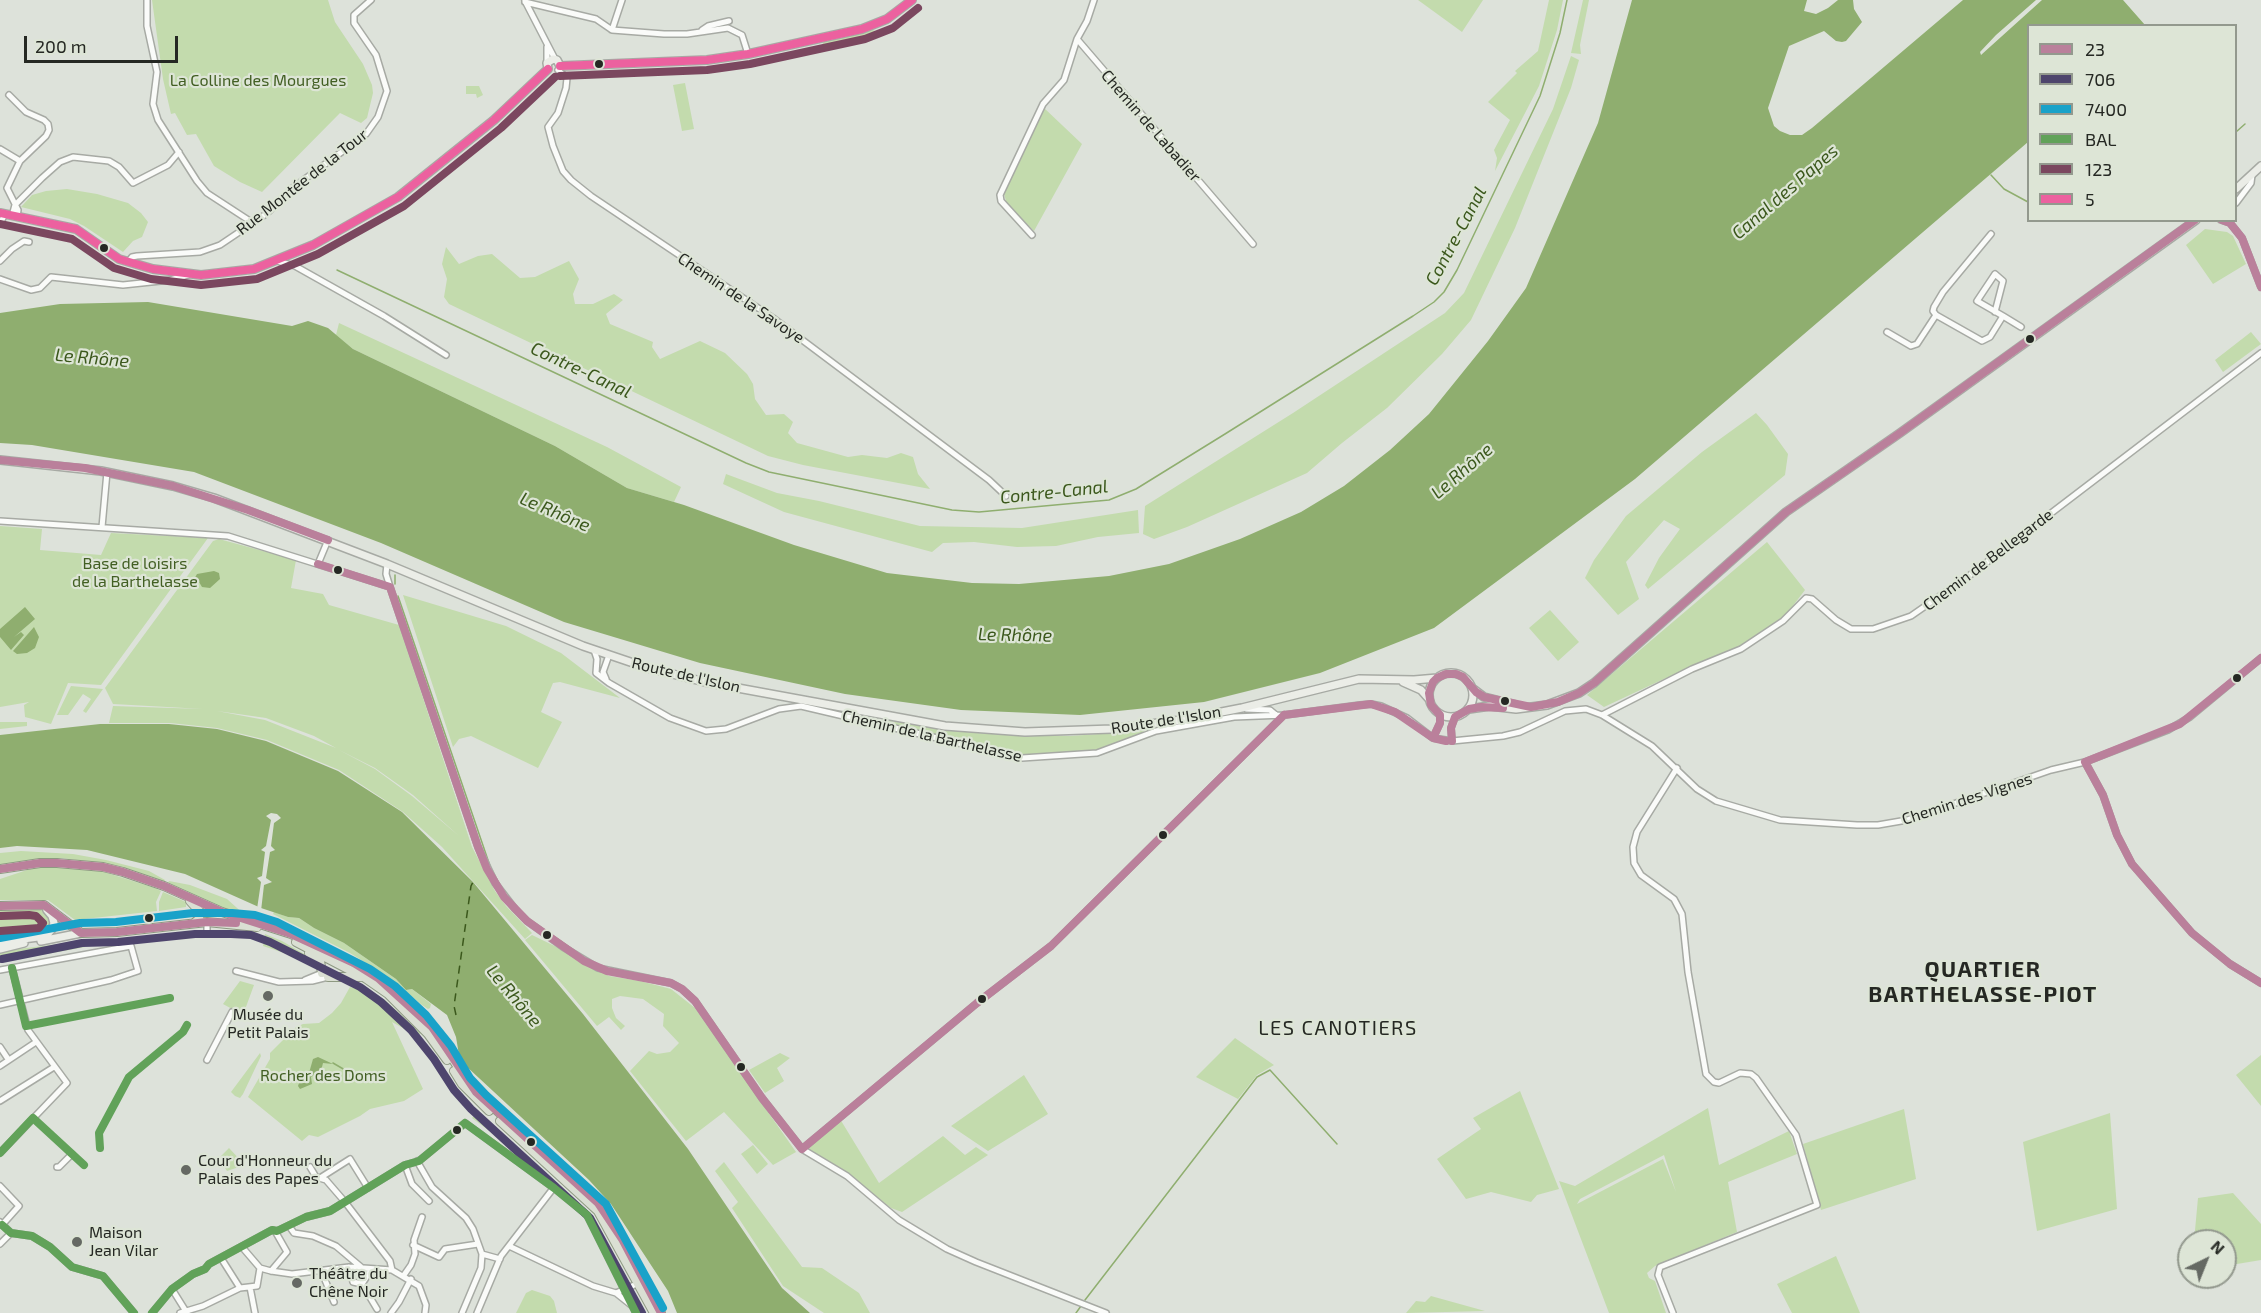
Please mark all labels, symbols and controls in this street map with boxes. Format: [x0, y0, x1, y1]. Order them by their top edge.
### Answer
scale bar [27, 24, 182, 62]
legend [2027, 24, 2237, 222]
text: 200 m [35, 35, 87, 57]
text: 23 [2085, 38, 2105, 60]
unlabelled marker [593, 58, 605, 70]
street label: Chemin de Labadier [1097, 66, 1205, 186]
text: 706 [2085, 68, 2115, 90]
park label: La Colline des Mourgues [170, 71, 346, 91]
text: 7400 [2085, 98, 2127, 120]
street label: Rue Montée de la Tour [233, 125, 371, 239]
text: BAL [2085, 128, 2117, 150]
water label: Canal des Papes [1728, 140, 1842, 244]
text: 123 [2085, 158, 2112, 180]
water label: Contre-Canal [1421, 183, 1491, 289]
text: 5 [2085, 188, 2095, 210]
unlabelled marker [98, 242, 110, 254]
street label: Chemin de la Savoye [674, 249, 808, 347]
unlabelled marker [2024, 333, 2036, 345]
water label: Contre-Canal [527, 337, 635, 403]
water label: Le Rhône [54, 344, 130, 372]
water label: Le Rhône [1427, 438, 1497, 504]
water label: Contre-Canal [999, 476, 1109, 508]
water label: Le Rhône [517, 488, 593, 536]
street label: Chemin de Bellegarde [1919, 505, 2057, 615]
park label: Base de loisirs de la Barthelasse [72, 554, 198, 592]
unlabelled marker [332, 564, 344, 576]
water label: Le Rhône [978, 624, 1052, 646]
street label: Route de l'Islon [630, 653, 742, 697]
unlabelled marker [2231, 672, 2243, 684]
unlabelled marker [1499, 695, 1511, 707]
street label: Route de l'Islon [1110, 702, 1222, 738]
street label: Chemin de la Barthelasse [840, 706, 1024, 766]
street label: Chemin des Vignes [1899, 769, 2035, 829]
unlabelled marker [1157, 829, 1169, 841]
unlabelled marker [143, 912, 155, 924]
unlabelled marker [541, 929, 553, 941]
district label: QUARTIER BARTHELASSE-PIOT [1868, 957, 2098, 1008]
water label: Le Rhône [482, 961, 546, 1031]
marker: Musée du Petit Palais [261, 989, 275, 1003]
unlabelled marker [976, 993, 988, 1005]
place label: Musée du Petit Palais [227, 1005, 309, 1043]
district label: LES CANOTIERS [1258, 1016, 1418, 1040]
unlabelled marker [735, 1061, 747, 1073]
park label: Rocher des Doms [260, 1066, 386, 1086]
unlabelled marker [451, 1124, 463, 1136]
unlabelled marker [525, 1136, 537, 1148]
place label: Cour d'Honneur du Palais des Papes [198, 1151, 332, 1189]
marker: Cour d'Honneur du Palais des Papes [179, 1163, 193, 1177]
place label: Maison Jean Vilar [89, 1223, 158, 1261]
north arrow [2177, 1229, 2237, 1289]
marker: Maison Jean Vilar [70, 1235, 84, 1249]
text: N [2208, 1236, 2229, 1258]
place label: Théâtre du Chêne Noir [309, 1264, 388, 1302]
marker: Théâtre du Chêne Noir [290, 1276, 304, 1290]

